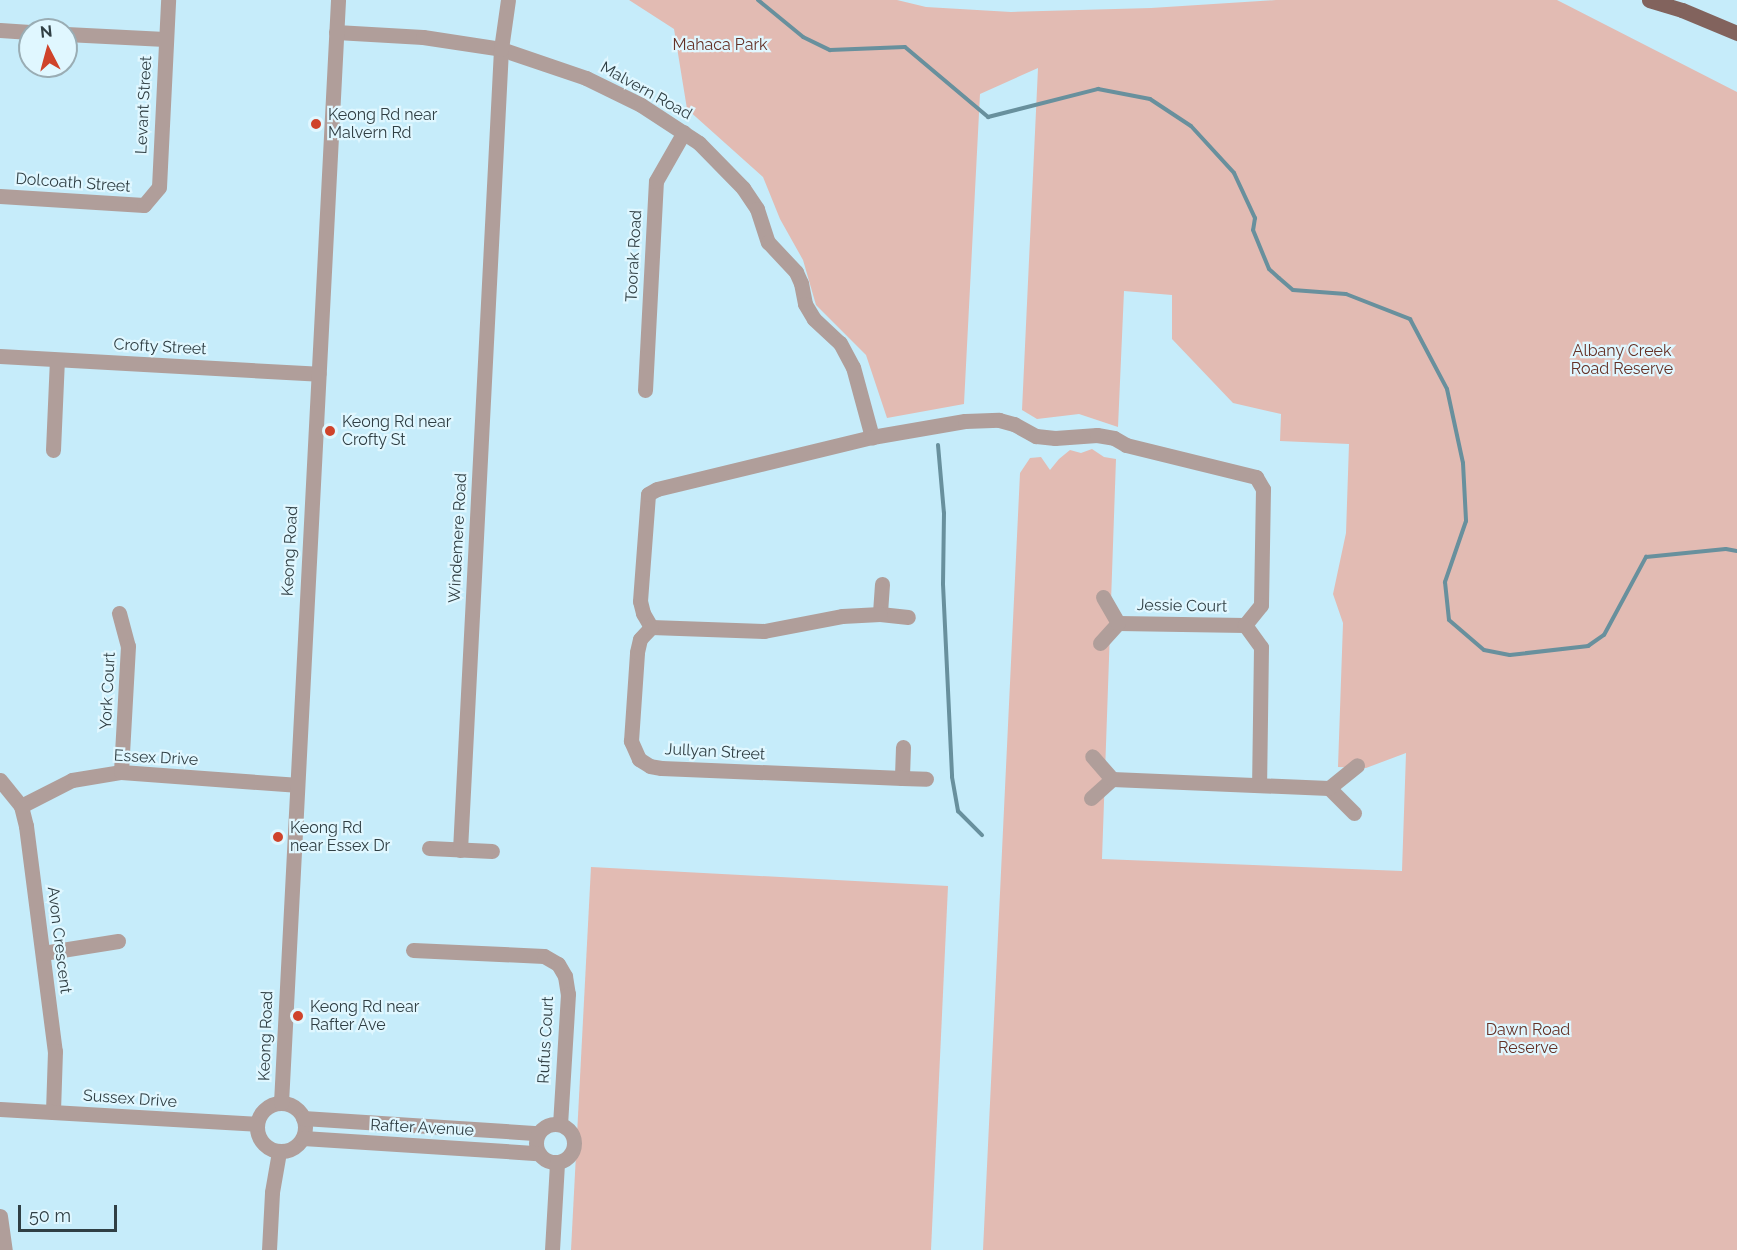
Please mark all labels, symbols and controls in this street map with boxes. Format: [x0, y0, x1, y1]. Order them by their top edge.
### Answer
north arrow [18, 18, 78, 78]
text: N [39, 22, 53, 42]
park label: Mahaca Park [673, 35, 767, 55]
street label: Levant Street [132, 55, 156, 155]
street label: Malvern Road [597, 58, 695, 124]
place label: Keong Rd near Malvern Rd [328, 105, 437, 143]
marker: Keong Rd near Malvern Rd [309, 117, 323, 131]
street label: Dolcoath Street [15, 169, 131, 197]
street label: Toorak Road [622, 209, 646, 303]
street label: Crofty Street [113, 335, 207, 359]
park label: Albany Creek Road Reserve [1571, 341, 1673, 379]
place label: Keong Rd near Crofty St [342, 412, 451, 450]
marker: Keong Rd near Crofty St [323, 424, 337, 438]
street label: Windemere Road [445, 472, 471, 604]
street label: Keong Road [278, 505, 302, 597]
street label: Jessie Court [1137, 596, 1227, 616]
street label: York Court [96, 652, 120, 730]
street label: Jullyan Street [664, 740, 766, 764]
street label: Essex Drive [113, 746, 199, 770]
place label: Keong Rd near Essex Dr [290, 818, 391, 856]
marker: Keong Rd near Essex Dr [271, 830, 285, 844]
street label: Avon Crescent [43, 885, 75, 995]
street label: Keong Road [255, 991, 277, 1081]
street label: Rufus Court [534, 996, 558, 1084]
place label: Keong Rd near Rafter Ave [310, 997, 419, 1035]
marker: Keong Rd near Rafter Ave [291, 1009, 305, 1023]
park label: Dawn Road Reserve [1486, 1020, 1570, 1058]
street label: Sussex Drive [82, 1086, 178, 1112]
street label: Rafter Avenue [369, 1116, 475, 1140]
scale bar [21, 1193, 120, 1231]
text: 50 m [29, 1205, 71, 1226]

